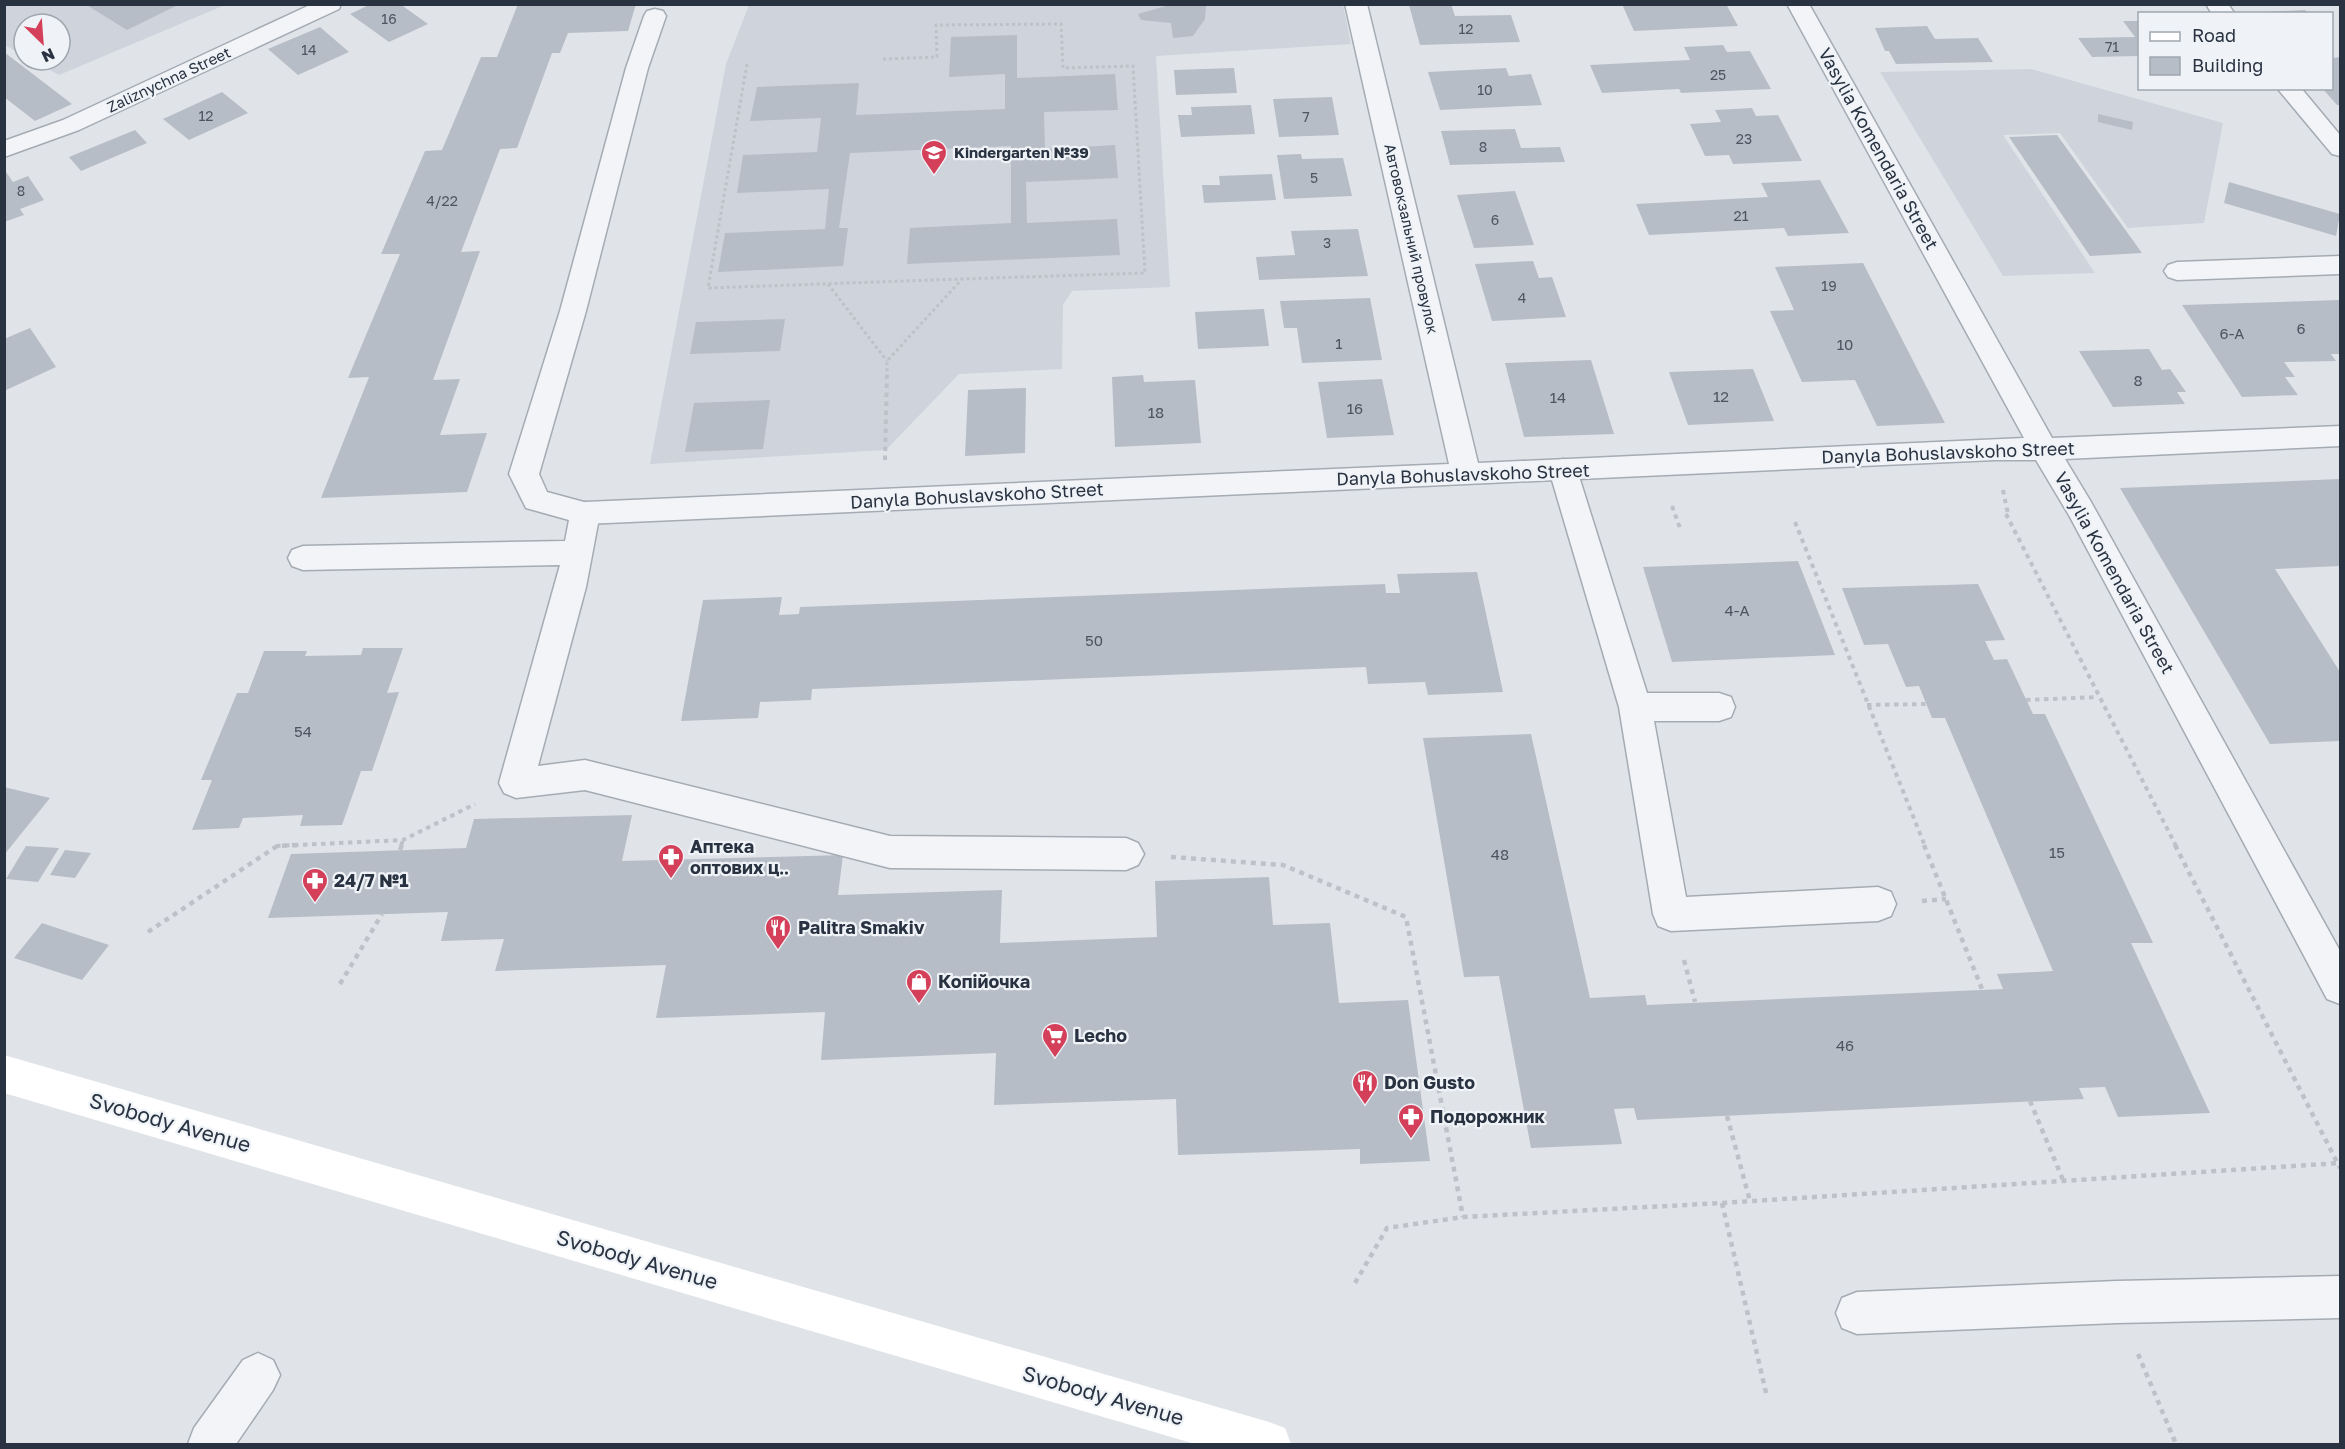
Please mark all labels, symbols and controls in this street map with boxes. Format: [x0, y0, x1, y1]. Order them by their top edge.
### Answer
house number: 16 [381, 10, 397, 27]
north arrow [12, 12, 72, 72]
legend [2138, 12, 2333, 90]
house number: 12 [1459, 20, 1473, 37]
text: Road [2192, 24, 2236, 46]
house number: 71 [2105, 38, 2119, 55]
house number: 14 [301, 41, 317, 58]
street label: Zaliznychna Street [104, 43, 233, 116]
text: N [39, 44, 58, 67]
street label: Vasylia Komendaria Street [1814, 44, 1944, 253]
text: Building [2192, 54, 2263, 76]
house number: 25 [1710, 66, 1726, 83]
house number: 10 [1477, 81, 1493, 98]
house number: 12 [199, 107, 213, 124]
house number: 7 [1302, 108, 1310, 125]
house number: 23 [1736, 130, 1752, 147]
school or university icon: Kindergarten №39 [919, 138, 949, 176]
house number: 8 [1479, 138, 1487, 155]
street label: Автовокзальний провулок [1381, 142, 1443, 336]
place label: Kindergarten №39 [954, 143, 1089, 161]
house number: 5 [1310, 169, 1318, 186]
house number: 8 [17, 182, 25, 199]
house number: 4/22 [426, 192, 458, 209]
house number: 21 [1734, 207, 1749, 224]
house number: 6 [1491, 211, 1499, 228]
house number: 3 [1323, 234, 1331, 251]
house number: 19 [1821, 277, 1837, 294]
house number: 4 [1518, 289, 1526, 306]
house number: 6 [2296, 319, 2306, 337]
house number: 6-А [2220, 324, 2244, 342]
house number: 1 [1335, 334, 1343, 352]
house number: 10 [1837, 335, 1853, 353]
house number: 8 [2133, 371, 2143, 389]
house number: 12 [1713, 387, 1729, 405]
house number: 14 [1550, 388, 1566, 406]
house number: 16 [1347, 399, 1363, 417]
house number: 18 [1148, 403, 1164, 421]
street label: Danyla Bohuslavskoho Street [1821, 437, 2075, 467]
street label: Danyla Bohuslavskoho Street [1336, 459, 1590, 489]
street label: Vasylia Komendaria Street [2050, 468, 2180, 677]
street label: Danyla Bohuslavskoho Street [850, 477, 1104, 513]
house number: 4-А [1725, 601, 1749, 619]
house number: 50 [1085, 631, 1103, 649]
house number: 54 [294, 722, 312, 740]
place label: Аптека оптових ц‥ [690, 835, 789, 878]
pharmacy icon: Аптека оптових ц‥ [656, 842, 686, 880]
house number: 15 [2049, 843, 2065, 861]
house number: 48 [1491, 845, 1509, 863]
pharmacy icon: 24/7 №1 [300, 866, 330, 904]
place label: 24/7 №1 [334, 869, 408, 891]
restaurant icon: Palitra Smakiv [763, 913, 793, 951]
place label: Palitra Smakiv [798, 916, 925, 938]
shop icon: Копійочка [904, 967, 934, 1005]
place label: Копійочка [938, 970, 1030, 992]
supermarket icon: Lecho [1040, 1021, 1070, 1059]
place label: Lecho [1074, 1024, 1127, 1046]
house number: 46 [1836, 1036, 1854, 1054]
restaurant icon: Don Gusto [1350, 1068, 1380, 1106]
place label: Don Gusto [1384, 1071, 1475, 1093]
street label: Svobody Avenue [87, 1087, 254, 1158]
pharmacy icon: Подорожник [1396, 1102, 1426, 1140]
place label: Подорожник [1430, 1105, 1545, 1127]
street label: Svobody Avenue [554, 1224, 721, 1295]
street label: Svobody Avenue [1020, 1360, 1187, 1431]

